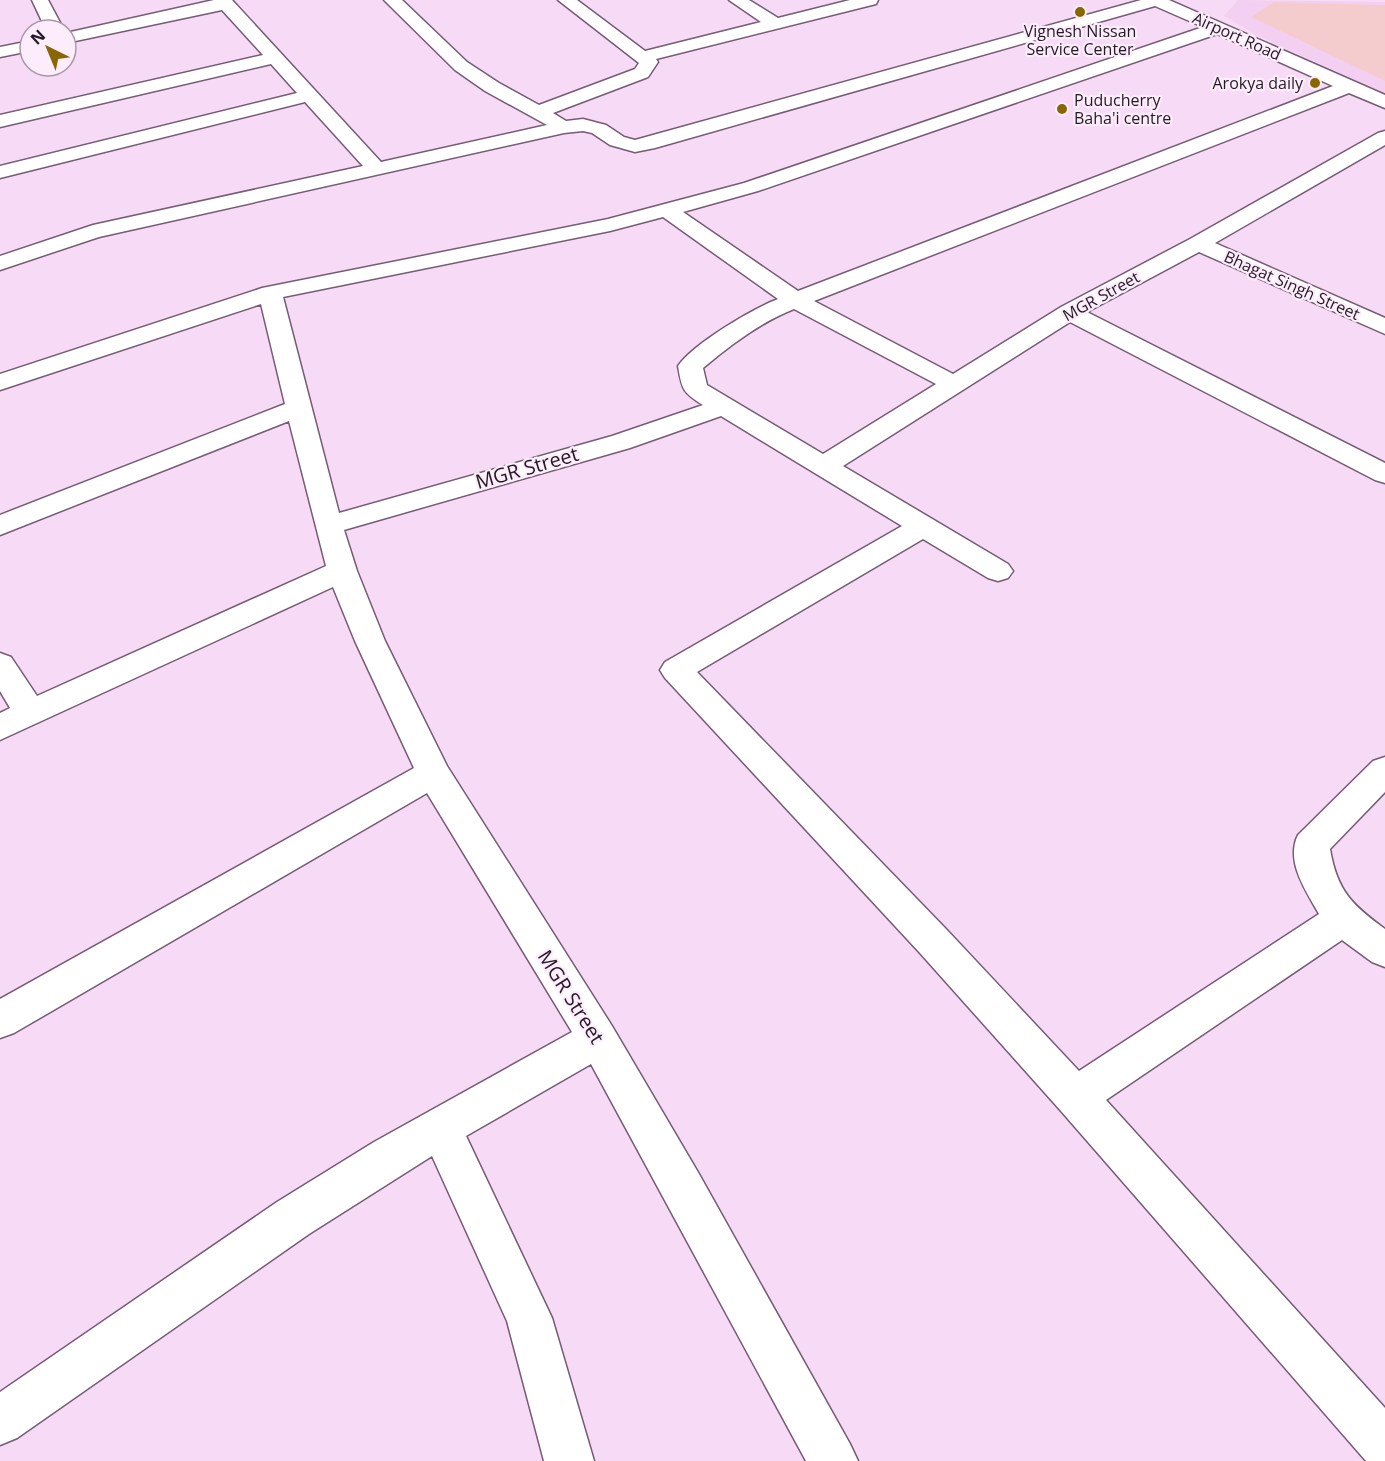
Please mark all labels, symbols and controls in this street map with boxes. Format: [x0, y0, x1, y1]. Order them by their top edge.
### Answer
marker: Vignesh Nissan Service Center [1073, 5, 1087, 19]
street label: Airport Road [1189, 7, 1285, 65]
north arrow [18, 18, 78, 78]
place label: Vignesh Nissan Service Center [1024, 20, 1136, 60]
text: N [26, 25, 50, 50]
place label: Arokya daily [1212, 72, 1304, 94]
marker: Arokya daily [1308, 76, 1322, 90]
place label: Puducherry Baha'i centre [1074, 89, 1171, 129]
marker: Puducherry Baha'i centre [1055, 102, 1069, 116]
street label: Bhagat Singh Street [1221, 245, 1364, 325]
street label: MGR Street [1059, 266, 1144, 326]
street label: MGR Street [472, 440, 582, 495]
street label: MGR Street [532, 945, 611, 1049]

